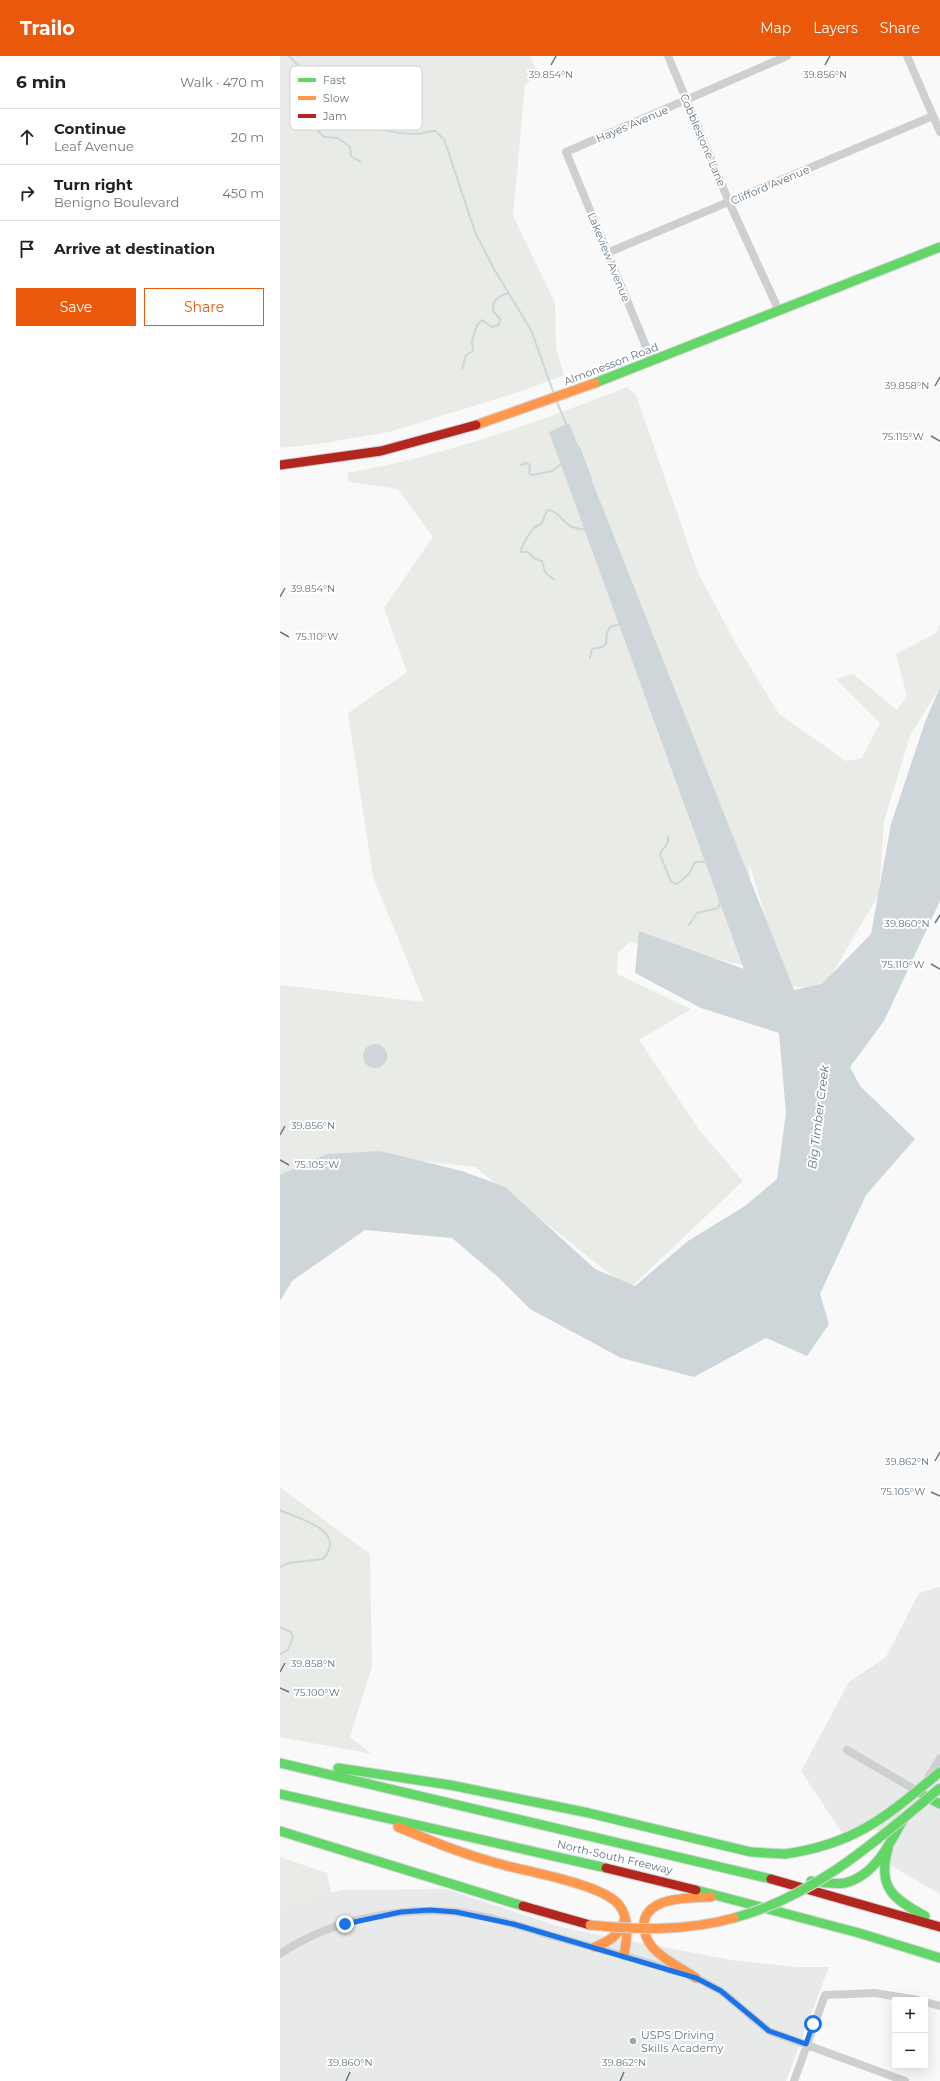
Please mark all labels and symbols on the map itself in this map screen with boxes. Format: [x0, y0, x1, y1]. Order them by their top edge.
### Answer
legend [290, 66, 422, 130]
text: 39.854°N [529, 68, 573, 81]
text: 39.856°N [803, 68, 847, 81]
text: Fast [323, 73, 347, 87]
text: Slow [323, 91, 349, 105]
street label: Cobblestone Lane [677, 91, 729, 189]
street label: Hayes Avenue [594, 102, 671, 146]
text: Jam [322, 109, 347, 123]
street label: Clifford Avenue [729, 162, 812, 208]
street label: Lakeview Avenue [585, 210, 633, 304]
street label: Almonesson Road [562, 340, 660, 388]
text: 39.858°N [885, 379, 929, 392]
text: 75.115°W [882, 430, 924, 443]
text: 39.854°N [291, 582, 335, 595]
text: 75.110°W [296, 630, 338, 643]
text: 39.860°N [884, 917, 930, 930]
text: 75.110°W [882, 958, 924, 971]
water label: Big Timber Creek [804, 1063, 832, 1170]
text: 39.856°N [291, 1119, 335, 1132]
text: 75.105°W [295, 1158, 339, 1171]
text: 39.862°N [885, 1455, 929, 1468]
text: 75.105°W [881, 1485, 925, 1498]
text: 39.858°N [291, 1657, 335, 1670]
text: 75.100°W [294, 1686, 340, 1699]
street label: North-South Freeway [556, 1837, 674, 1877]
route end [336, 1915, 354, 1933]
route start [804, 2015, 822, 2033]
place label: USPS Driving Skills Academy [641, 2028, 724, 2055]
marker: USPS Driving Skills Academy [628, 2036, 638, 2046]
text: 39.860°N [327, 2056, 373, 2069]
text: 39.862°N [602, 2056, 646, 2069]

